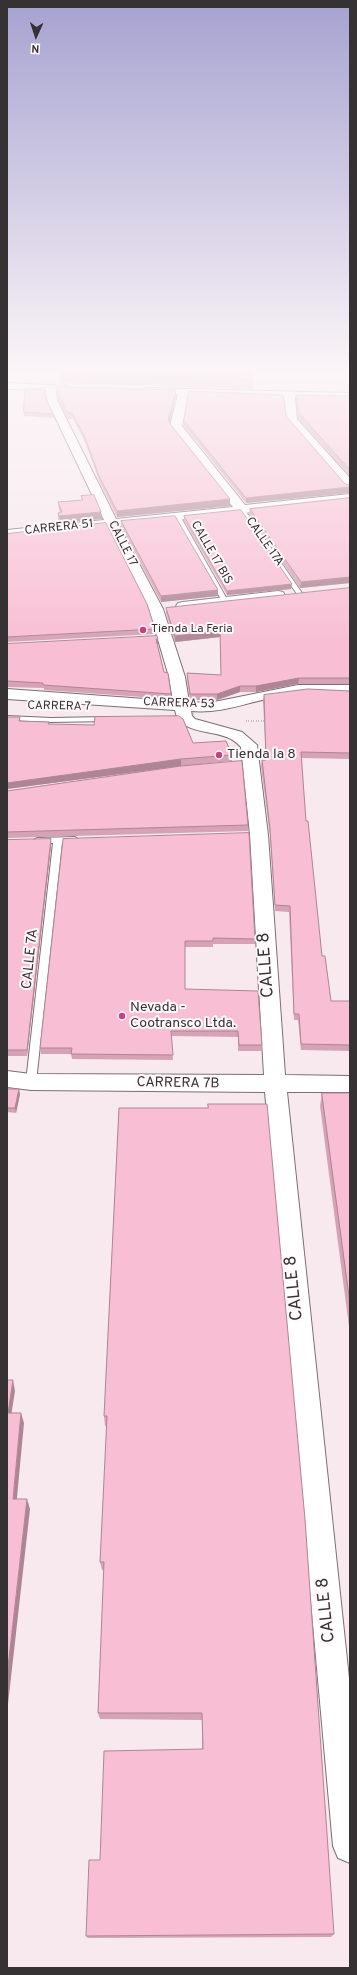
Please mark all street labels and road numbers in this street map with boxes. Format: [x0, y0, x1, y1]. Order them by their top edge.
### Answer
street label: CALLE 17A [242, 515, 286, 569]
street label: CARRERA 51 [24, 517, 94, 539]
street label: CALLE 17 [104, 519, 140, 569]
street label: CALLE 17 BIS [187, 519, 235, 587]
street label: CARRERA 53 [143, 696, 215, 712]
street label: CARRERA 7 [27, 699, 91, 715]
street label: CALLE 7A [19, 928, 43, 990]
street label: CALLE 8 [255, 932, 279, 998]
street label: CARRERA 7B [136, 1075, 220, 1093]
street label: CALLE 8 [281, 1254, 309, 1322]
street label: CALLE 8 [313, 1576, 341, 1644]

